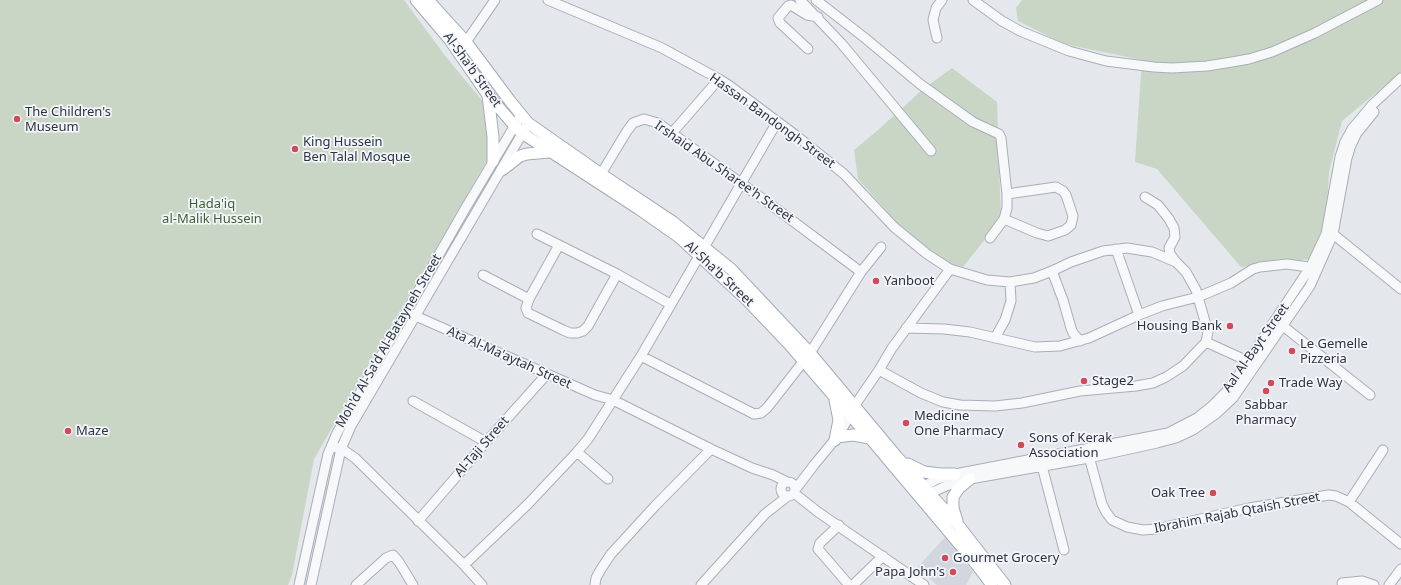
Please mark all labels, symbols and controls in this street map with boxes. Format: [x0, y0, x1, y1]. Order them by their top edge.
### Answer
street label: Al-Sha'b Street [440, 30, 504, 110]
street label: Hassan Bandongh Street [706, 70, 838, 172]
place label: The Children's Museum [25, 104, 111, 135]
marker: The Children's Museum [12, 114, 22, 124]
street label: Irshaid Abu Sharee'h Street [651, 118, 797, 226]
place label: King Hussein Ben Talal Mosque [303, 134, 410, 165]
marker: King Hussein Ben Talal Mosque [290, 144, 300, 154]
park label: Hada'iq al-Malik Hussein [162, 196, 262, 227]
street label: Al-Sha'b Street [681, 238, 757, 310]
street label: Moh'd Al-Sa'd Al-Batayneh Street [333, 251, 445, 431]
place label: Yanboot [884, 273, 934, 289]
marker: Yanboot [871, 276, 881, 286]
street label: Aal Al-Bayt Street [1220, 301, 1292, 395]
place label: Housing Bank [1137, 318, 1222, 334]
marker: Housing Bank [1225, 321, 1235, 331]
street label: Ata Al-Ma'aytah Street [444, 324, 574, 392]
place label: Le Gemelle Pizzeria [1300, 336, 1368, 367]
marker: Le Gemelle Pizzeria [1287, 346, 1297, 356]
place label: Stage2 [1092, 373, 1134, 389]
place label: Trade Way [1279, 375, 1342, 391]
marker: Stage2 [1079, 376, 1089, 386]
marker: Trade Way [1266, 378, 1276, 388]
marker: Sabbar Pharmacy [1261, 386, 1271, 396]
place label: Sabbar Pharmacy [1236, 397, 1296, 428]
place label: Medicine One Pharmacy [914, 408, 1004, 439]
street label: Al-Taji Street [451, 414, 513, 480]
marker: Medicine One Pharmacy [901, 418, 911, 428]
place label: Maze [76, 423, 109, 439]
marker: Maze [63, 426, 73, 436]
place label: Sons of Kerak Association [1029, 430, 1112, 461]
marker: Sons of Kerak Association [1016, 440, 1026, 450]
place label: Oak Tree [1151, 485, 1205, 501]
marker: Oak Tree [1208, 488, 1218, 498]
street label: Ibrahim Rajab Qtaish Street [1153, 489, 1321, 537]
place label: Gourmet Grocery [953, 550, 1059, 566]
marker: Gourmet Grocery [940, 553, 950, 563]
place label: Papa John's [875, 564, 945, 580]
marker: Papa John's [948, 567, 958, 577]

